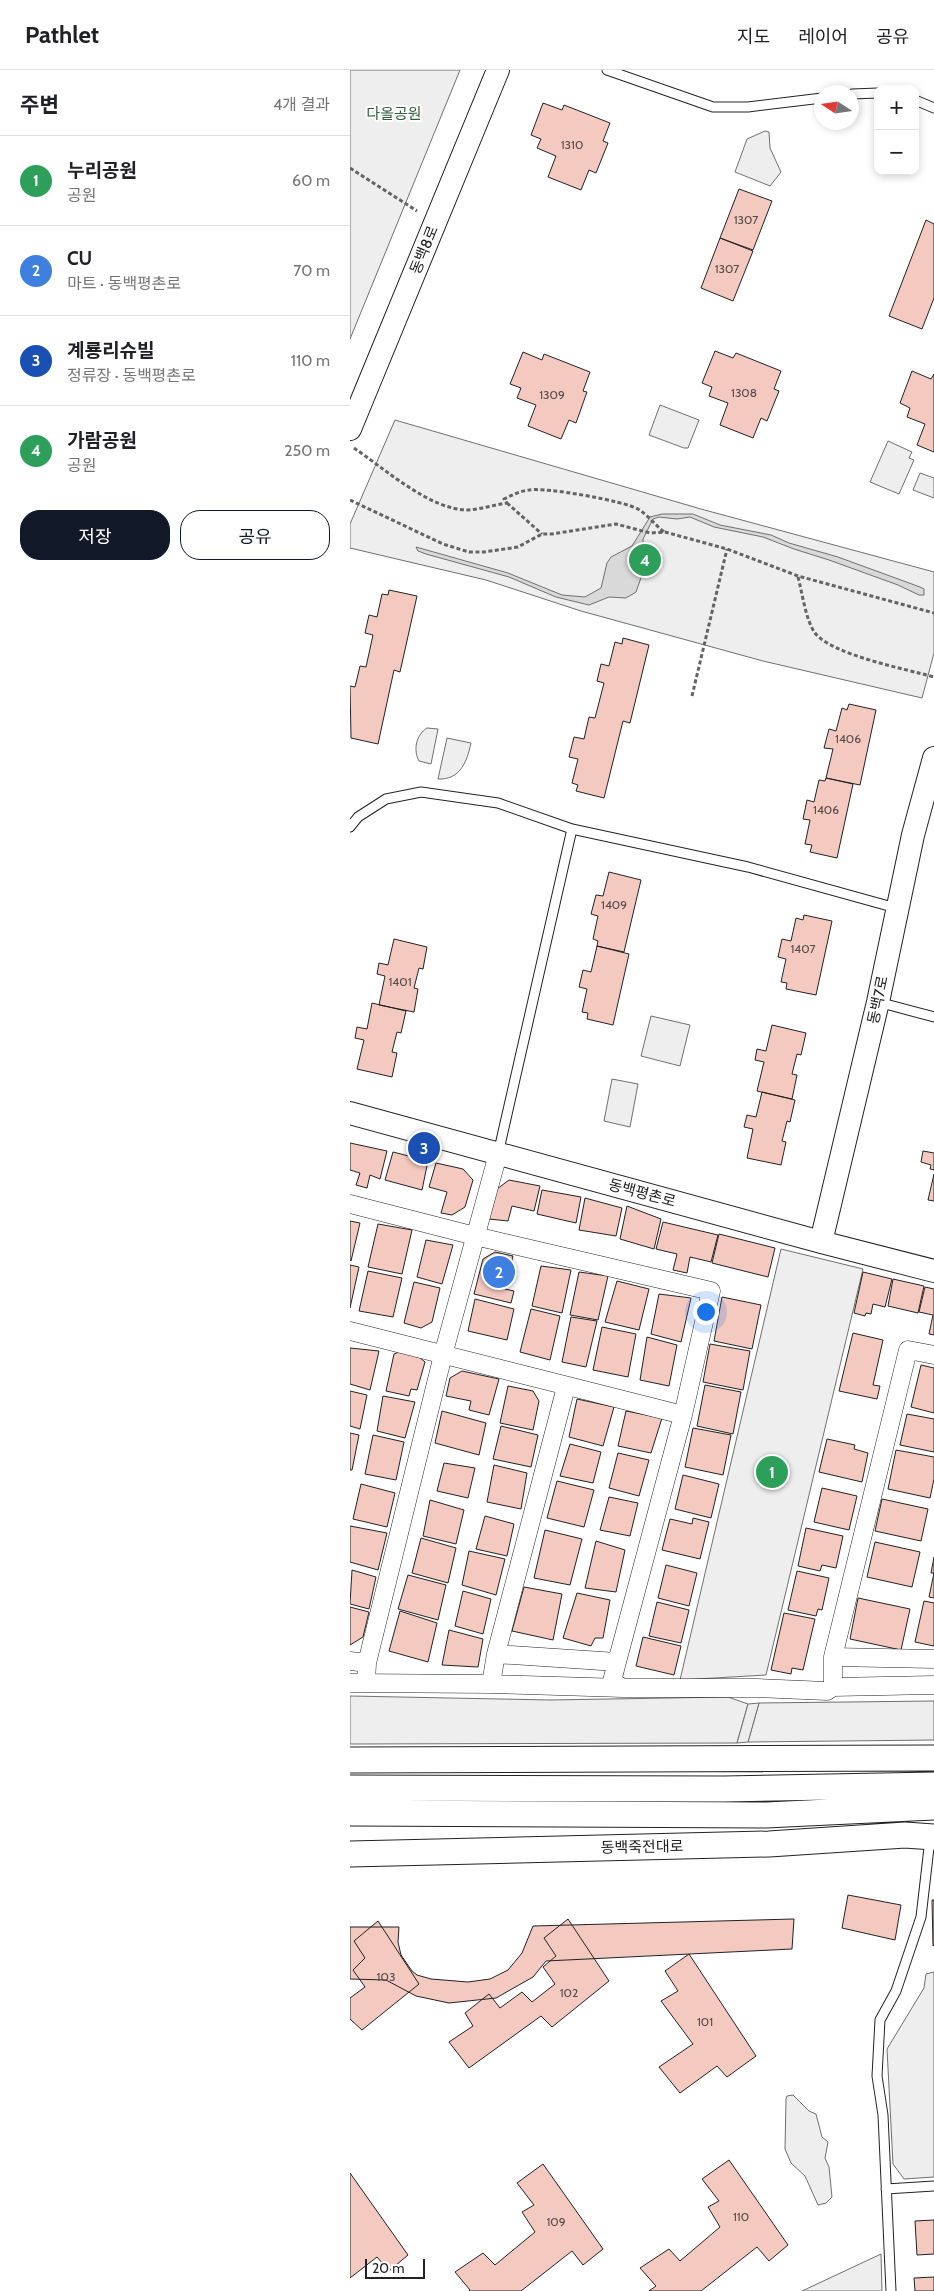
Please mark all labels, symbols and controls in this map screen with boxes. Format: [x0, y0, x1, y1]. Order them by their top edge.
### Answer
text: Pathlet [25, 20, 99, 49]
text: 지도 [737, 26, 770, 48]
text: 레이어 [798, 26, 848, 48]
text: 공유 [876, 26, 909, 48]
north arrow [814, 85, 859, 130]
map controls [874, 85, 919, 175]
button: + [874, 85, 919, 130]
text: 주변 [20, 92, 59, 117]
text: 4개 결과 [273, 95, 330, 114]
park label: 다올공원 [366, 105, 422, 123]
button: − [874, 130, 919, 175]
house number: 1310 [561, 137, 583, 152]
text: 누리공원 [67, 159, 137, 182]
text: 1 [33, 171, 39, 190]
text: 60 m [292, 171, 330, 190]
text: 공원 [67, 186, 96, 205]
house number: 1307 [734, 212, 758, 227]
street label: 동백8로 [406, 223, 442, 277]
text: CU [67, 247, 92, 270]
text: 2 [32, 261, 40, 280]
text: 70 m [293, 261, 330, 280]
house number: 1307 [715, 261, 739, 276]
text: 마트 · 동백평촌로 [67, 274, 181, 293]
text: 계룡리슈빌 [67, 339, 154, 362]
text: 3 [32, 351, 40, 370]
text: 110 m [291, 351, 330, 370]
text: 정류장 · 동백평촌로 [67, 366, 196, 385]
house number: 1308 [731, 385, 757, 400]
house number: 1309 [539, 387, 565, 402]
text: 가람공원 [67, 429, 137, 452]
text: 4 [31, 441, 41, 460]
text: 250 m [284, 441, 330, 460]
text: 공원 [67, 456, 96, 475]
button: 저장 [20, 510, 170, 560]
button: 공유 [180, 510, 330, 560]
pin: 4 [629, 541, 661, 579]
house number: 1406 [835, 731, 861, 746]
house number: 1406 [813, 802, 839, 817]
house number: 1409 [601, 897, 627, 912]
house number: 1407 [790, 941, 816, 956]
house number: 1401 [388, 974, 412, 989]
street label: 동백7로 [864, 974, 892, 1026]
pin: 3 [408, 1129, 440, 1167]
street label: 동백평촌로 [606, 1175, 678, 1211]
pin: 2 [483, 1253, 515, 1291]
your location [693, 1299, 719, 1325]
pin: 1 [756, 1453, 788, 1491]
street label: 동백죽전대로 [600, 1837, 684, 1857]
house number: 103 [377, 1969, 395, 1984]
house number: 102 [560, 1985, 578, 2000]
house number: 101 [697, 2014, 713, 2029]
house number: 110 [733, 2209, 749, 2224]
house number: 109 [546, 2214, 566, 2229]
scale bar [365, 2256, 425, 2279]
text: 20 m [372, 2259, 405, 2277]

